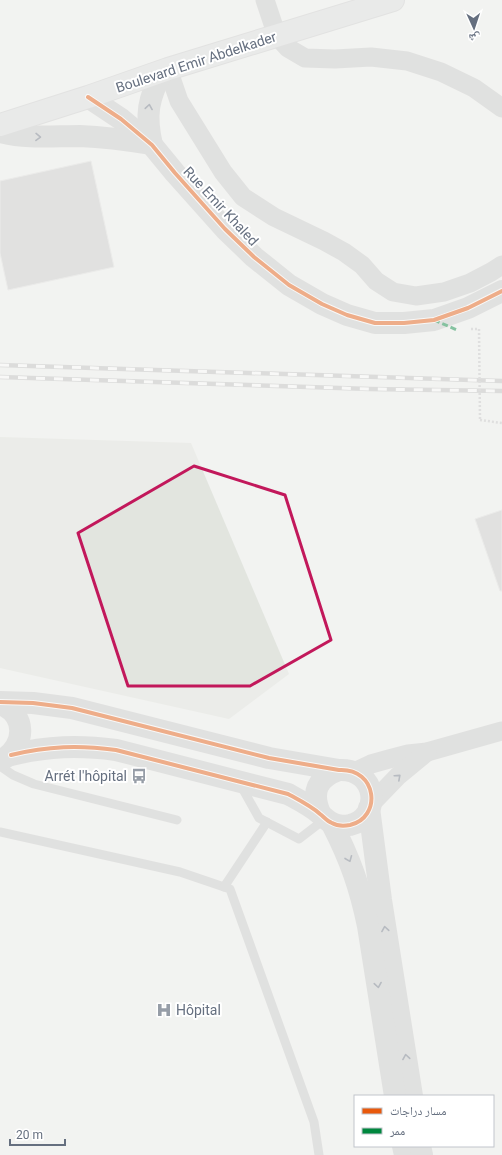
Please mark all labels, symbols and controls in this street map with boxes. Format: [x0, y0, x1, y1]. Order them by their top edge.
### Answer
north arrow [454, 8, 494, 48]
street label: Boulevard Emir Abdelkader [114, 28, 278, 96]
text: ش [468, 30, 481, 44]
one-way arrow [145, 104, 153, 110]
one-way arrow [35, 133, 41, 141]
street label: Rue Emir Khaled [180, 163, 262, 249]
bus stop icon: Arrét l'hôpital [130, 767, 148, 785]
place label: Arrét l'hôpital [45, 768, 127, 784]
one-way arrow [393, 774, 401, 781]
one-way arrow [345, 855, 353, 862]
one-way arrow [382, 926, 390, 932]
one-way arrow [373, 982, 382, 988]
hospital icon: Hôpital [155, 1001, 173, 1019]
place label: Hôpital [176, 1002, 221, 1018]
one-way arrow [402, 1054, 411, 1061]
legend [354, 1095, 494, 1147]
text: مسار دراجات [390, 1104, 446, 1118]
scale bar [10, 1121, 65, 1147]
text: ممر [389, 1124, 405, 1138]
text: 20 m [16, 1128, 43, 1142]

